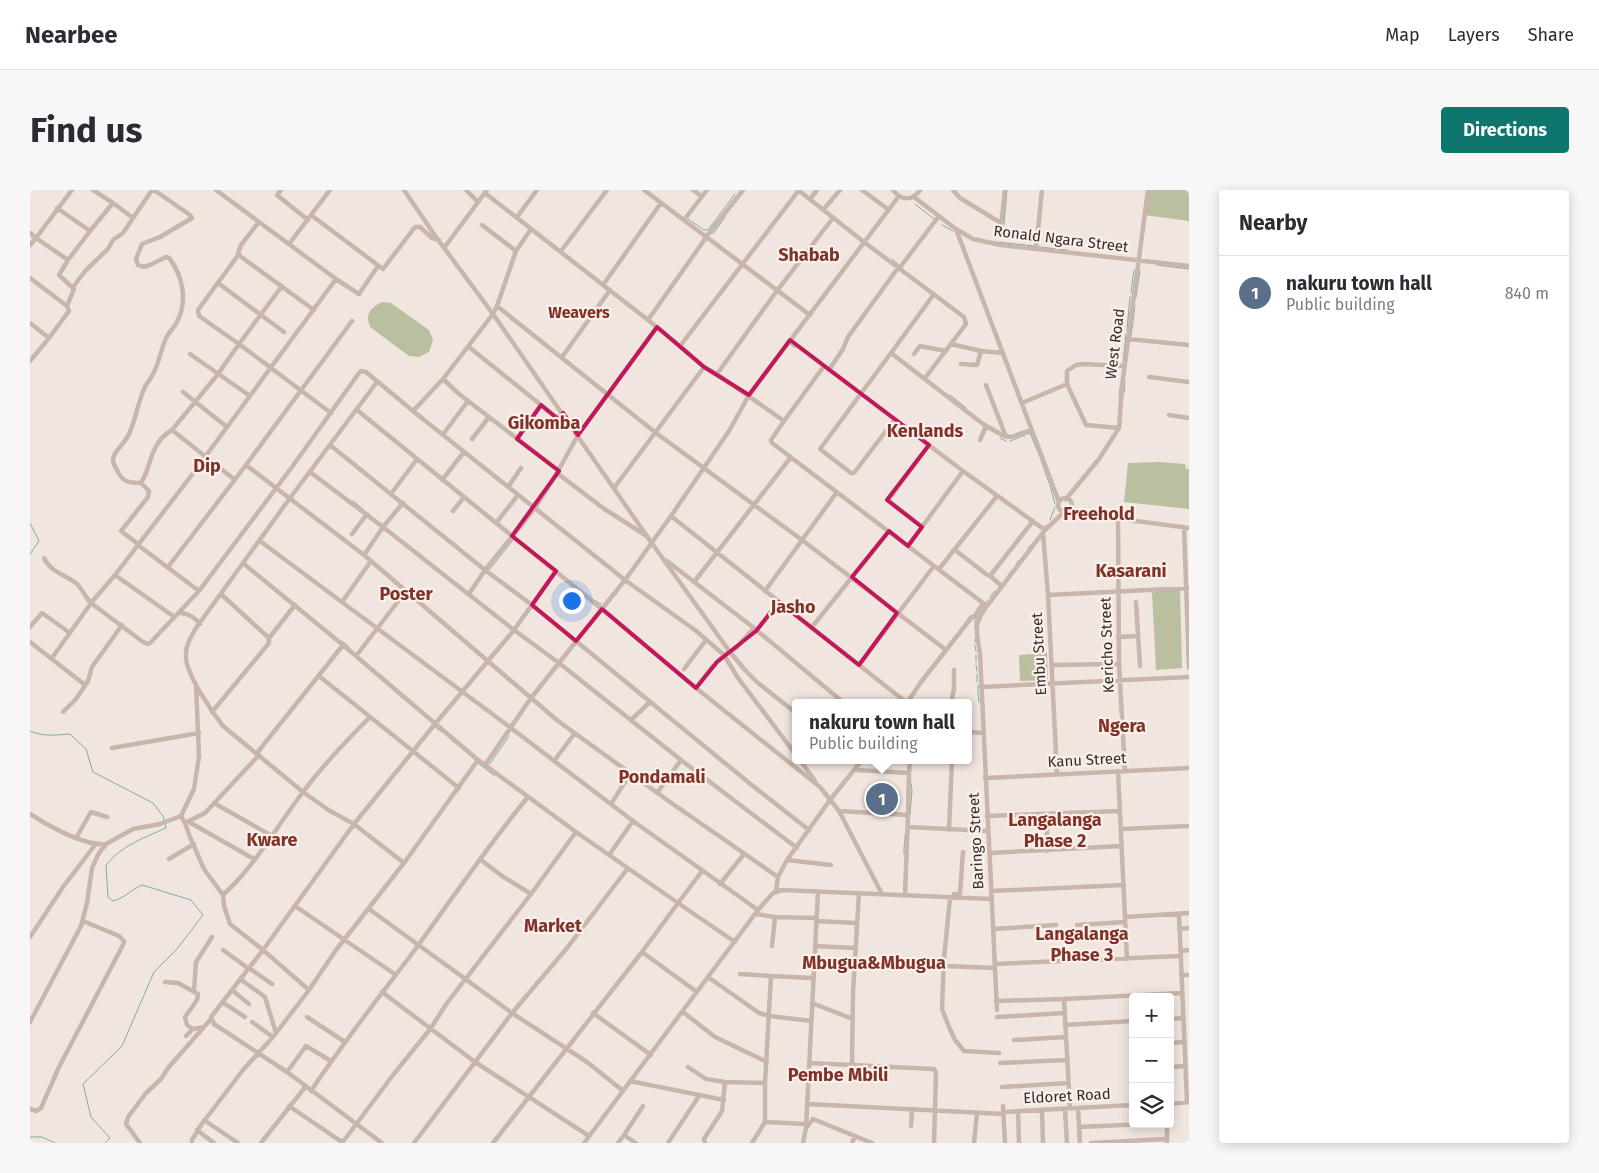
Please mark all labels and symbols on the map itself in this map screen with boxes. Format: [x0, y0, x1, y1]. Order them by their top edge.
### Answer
street label: Ronald Ngara Street [993, 222, 1130, 256]
district label: Shabab [778, 244, 840, 266]
district label: Weavers [548, 303, 610, 322]
street label: West Road [1102, 307, 1128, 381]
district label: Gikomba [508, 412, 580, 434]
district label: Kenlands [887, 420, 963, 442]
district label: Dip [193, 455, 221, 477]
district label: Freehold [1063, 503, 1135, 525]
district label: Kasarani [1095, 560, 1167, 582]
district label: Poster [379, 583, 433, 605]
your location [559, 588, 585, 614]
district label: Jasho [770, 596, 815, 618]
street label: Kericho Street [1096, 596, 1118, 693]
street label: Embu Street [1028, 611, 1050, 696]
district label: Ngera [1098, 715, 1146, 737]
street label: Kanu Street [1047, 749, 1128, 771]
district label: Pondamali [618, 766, 706, 788]
pin: 1 [866, 780, 898, 818]
street label: Baringo Street [964, 791, 988, 890]
district label: Langalanga Phase 2 [1008, 809, 1102, 852]
district label: Kware [247, 829, 298, 851]
district label: Market [524, 915, 583, 937]
district label: Langalanga Phase 3 [1035, 923, 1129, 966]
district label: Mbugua&Mbugua [802, 952, 946, 974]
district label: Pembe Mbili [788, 1064, 888, 1086]
street label: Eldoret Road [1023, 1085, 1111, 1107]

